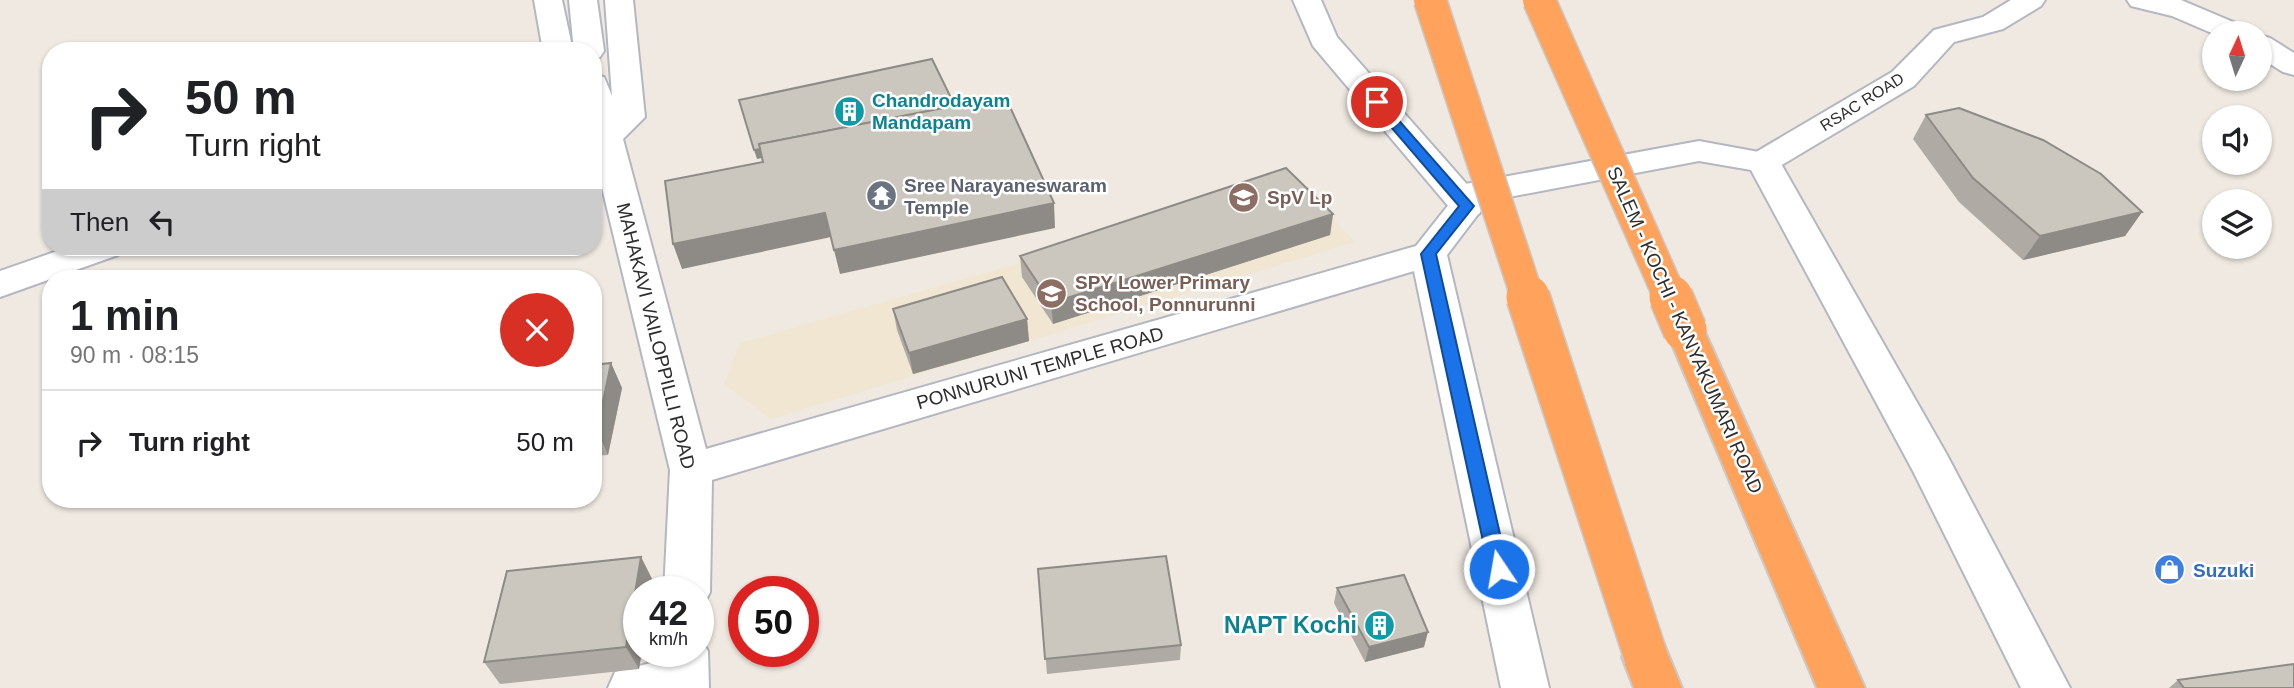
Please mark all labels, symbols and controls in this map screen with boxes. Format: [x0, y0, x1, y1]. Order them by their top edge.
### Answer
north arrow [2202, 21, 2272, 91]
map controls [2202, 21, 2272, 259]
icon: right [70, 70, 161, 161]
text: 50 m [185, 70, 297, 124]
street label: RSAC ROAD [1817, 70, 1907, 134]
pin [1347, 72, 1407, 132]
icon: arrive [1358, 83, 1396, 121]
place label: Chandrodayam Mandapam [872, 90, 1010, 133]
building icon: Chandrodayam Mandapam [832, 94, 866, 128]
button: sound [2202, 105, 2272, 175]
text: Turn right [185, 127, 321, 163]
street label: SALEM - KOCHI - KANYAKUMARI ROAD [1603, 163, 1767, 497]
place label: Sree Narayaneswaram Temple [904, 175, 1107, 218]
temple icon: Sree Narayaneswaram Temple [864, 179, 898, 213]
school or university icon: SpV Lp [1227, 180, 1261, 214]
place label: SpV Lp [1267, 187, 1332, 208]
button: layers [2202, 189, 2272, 259]
street label: MAHAKAVI VAILOPPILLI ROAD [613, 201, 699, 471]
icon: left [143, 203, 181, 241]
text: Then [70, 207, 129, 237]
place label: SPY Lower Primary School, Ponnurunni [1075, 272, 1255, 315]
school or university icon: SPY Lower Primary School, Ponnurunni [1035, 276, 1069, 310]
text: 1 min [70, 292, 180, 339]
button: close [500, 293, 574, 367]
street label: PONNURUNI TEMPLE ROAD [914, 323, 1166, 413]
text: 90 m · 08:15 [70, 342, 199, 368]
icon: right [70, 424, 108, 462]
text: Turn right [129, 427, 250, 457]
text: 50 m [516, 427, 574, 457]
position arrow [1462, 532, 1536, 606]
shop icon: Suzuki [2153, 553, 2187, 587]
place label: Suzuki [2193, 560, 2254, 581]
speed limit sign: 50 [728, 576, 819, 667]
text: 42 [649, 593, 688, 632]
building icon: NAPT Kochi [1363, 608, 1397, 642]
place label: NAPT Kochi [1224, 612, 1357, 638]
text: km/h [649, 629, 688, 649]

